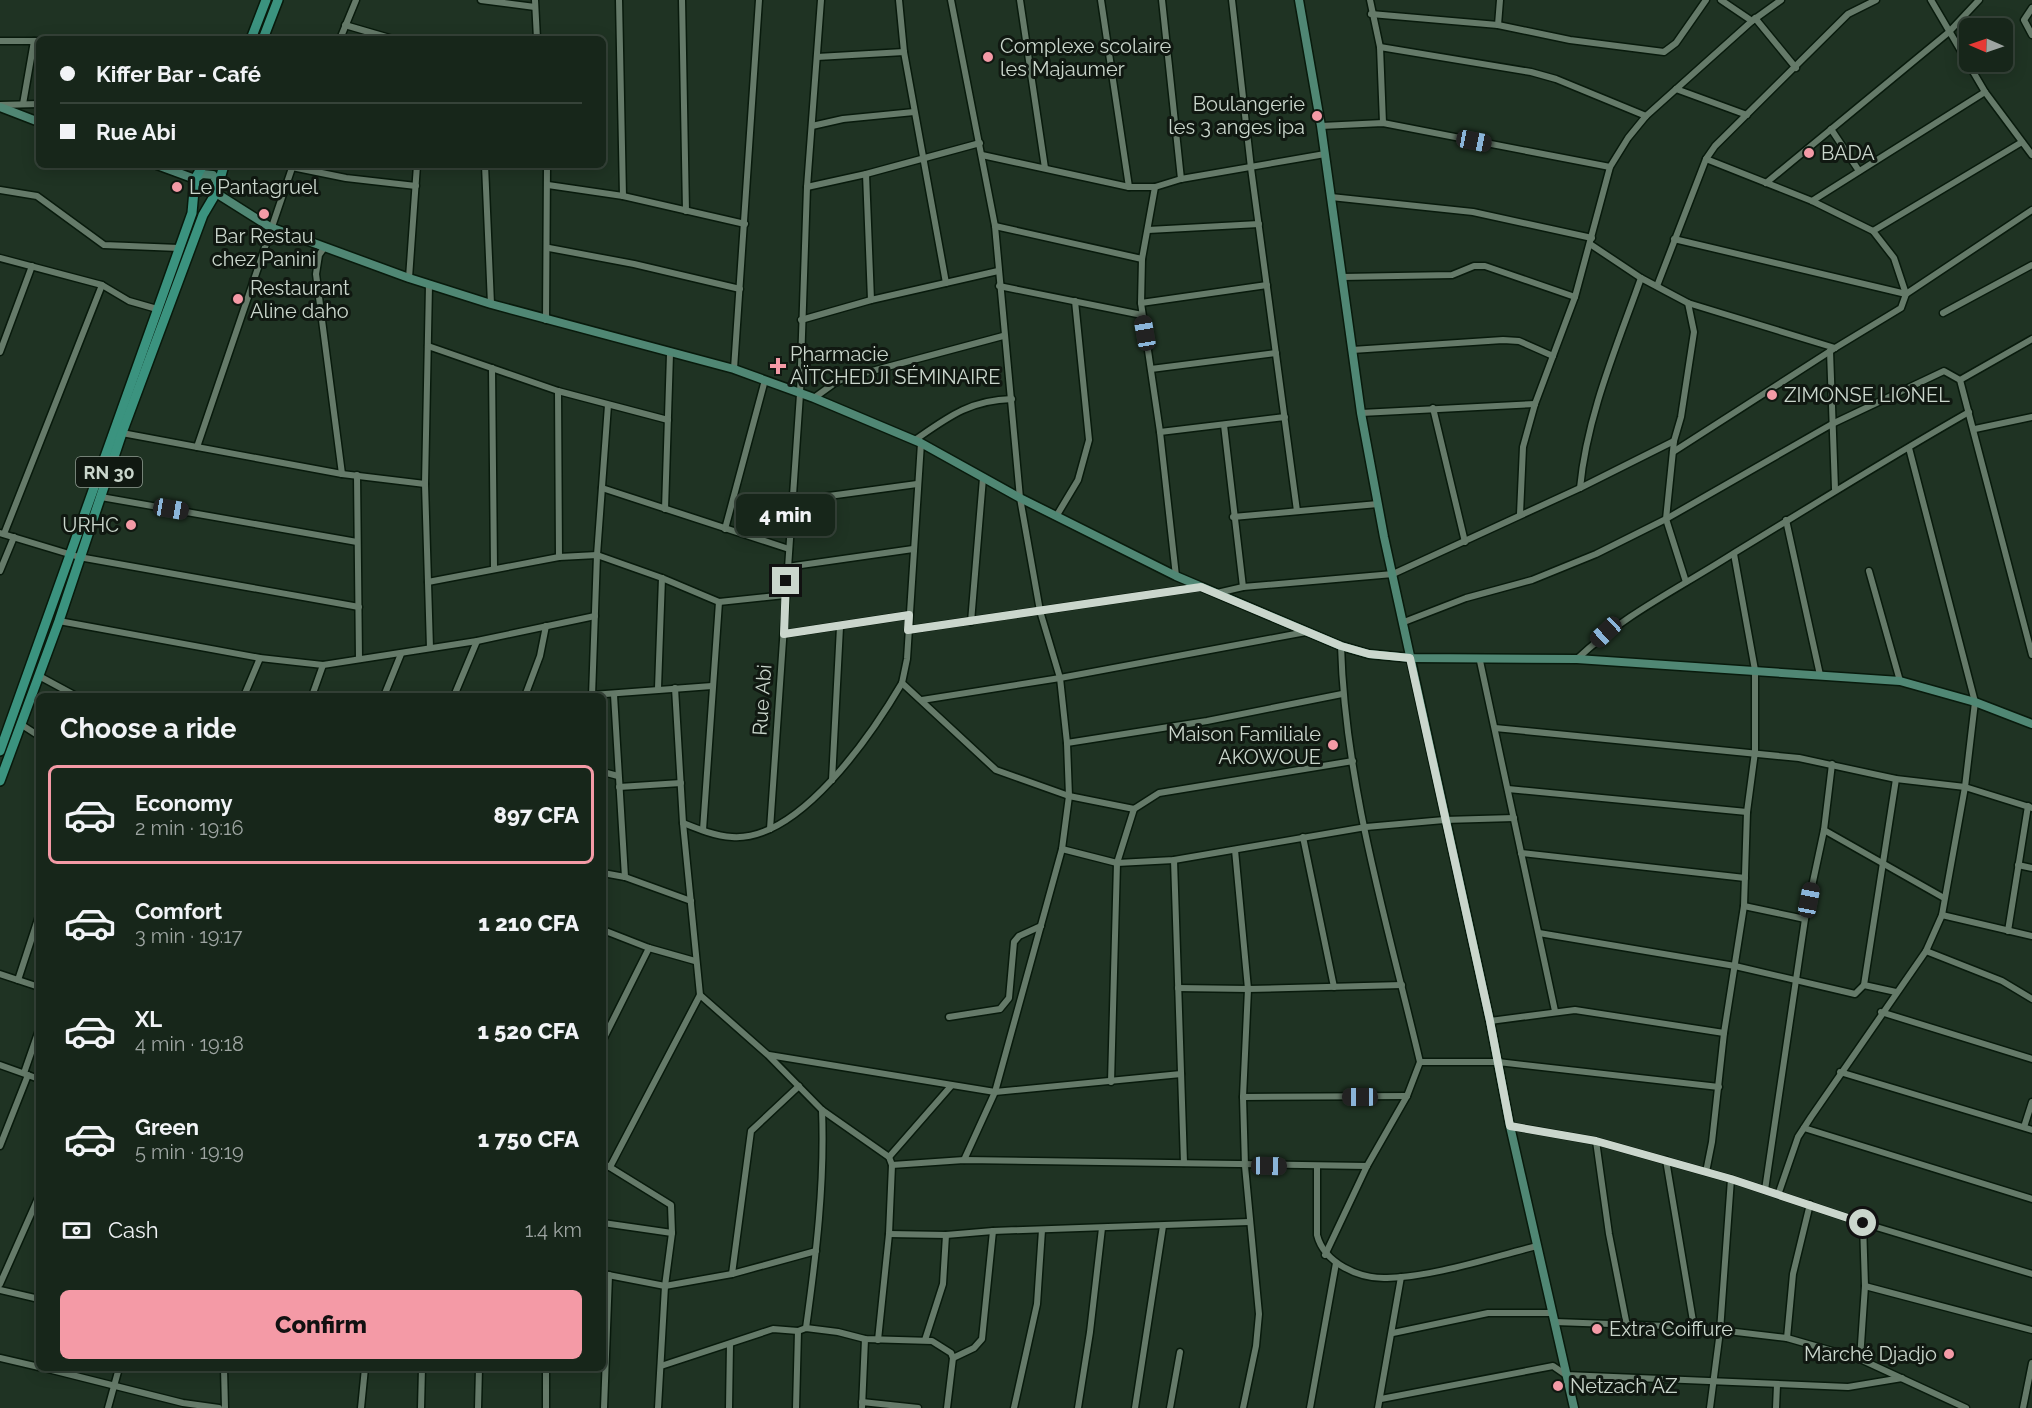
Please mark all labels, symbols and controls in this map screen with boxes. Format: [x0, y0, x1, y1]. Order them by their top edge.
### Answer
north arrow [1959, 18, 2013, 72]
map controls [1959, 18, 2013, 72]
place label: Complexe scolaire les Majaumer [1000, 34, 1171, 81]
marker: Complexe scolaire les Majaumer [981, 50, 995, 64]
text: Kiffer Bar - Café [96, 61, 261, 87]
place label: Boulangerie les 3 anges ipa [1168, 92, 1305, 139]
marker: Boulangerie les 3 anges ipa [1310, 109, 1324, 123]
text: Rue Abi [96, 119, 176, 145]
car [1455, 129, 1493, 153]
place label: BADA [1821, 141, 1875, 165]
marker: BADA [1802, 146, 1816, 160]
place label: Le Pantagruel [189, 175, 319, 199]
marker: Le Pantagruel [170, 180, 184, 194]
marker: Bar Restau chez Panini [257, 207, 271, 221]
place label: Bar Restau chez Panini [212, 224, 316, 271]
place label: Restaurant Aline daho [250, 276, 350, 323]
marker: Restaurant Aline daho [231, 292, 245, 306]
car [1133, 314, 1157, 352]
place label: Pharmacie AÏTCHEDJI SÉMINAIRE [790, 342, 1000, 389]
marker: Pharmacie AÏTCHEDJI SÉMINAIRE [771, 359, 785, 373]
place label: ZIMONSE LIONEL [1784, 383, 1950, 407]
marker: ZIMONSE LIONEL [1765, 388, 1779, 402]
road number: RN 30 [76, 457, 142, 487]
callout: 4 min [736, 494, 836, 536]
car [152, 497, 190, 521]
text: 4 min [759, 503, 812, 527]
place label: URHC [62, 513, 119, 537]
marker: URHC [124, 518, 138, 532]
route end [772, 567, 799, 594]
car [1587, 613, 1625, 651]
street label: Rue Abi [748, 664, 776, 736]
text: Choose a ride [60, 713, 236, 744]
place label: Maison Familiale AKOWOUE [1168, 722, 1321, 769]
marker: Maison Familiale AKOWOUE [1326, 738, 1340, 752]
icon: car [63, 788, 117, 842]
text: Economy [135, 790, 233, 816]
text: 897 CFA [494, 802, 579, 828]
text: 2 min · 19:16 [135, 816, 244, 840]
car [1797, 881, 1821, 919]
icon: car [63, 896, 117, 950]
text: Comfort [135, 898, 222, 924]
text: 1 210 CFA [478, 910, 579, 936]
text: 3 min · 19:17 [135, 924, 242, 948]
icon: car [63, 1004, 117, 1058]
text: XL [135, 1006, 162, 1032]
text: 1 520 CFA [477, 1018, 579, 1044]
text: 4 min · 19:18 [135, 1032, 244, 1056]
car [1342, 1088, 1378, 1106]
icon: car [63, 1112, 117, 1166]
text: Green [135, 1114, 199, 1140]
text: 1 750 CFA [478, 1126, 579, 1152]
text: 5 min · 19:19 [135, 1140, 244, 1164]
car [1251, 1157, 1287, 1175]
route start [1849, 1209, 1876, 1236]
icon: cash [60, 1214, 93, 1247]
text: Cash [108, 1217, 159, 1243]
text: 1.4 km [525, 1218, 582, 1242]
button: Confirm [60, 1290, 582, 1359]
place label: Extra Coiffure [1609, 1317, 1733, 1341]
marker: Extra Coiffure [1590, 1322, 1604, 1336]
place label: Marché Djadjo [1804, 1342, 1937, 1366]
marker: Marché Djadjo [1942, 1347, 1956, 1361]
place label: Netzach AZ [1570, 1374, 1678, 1398]
marker: Netzach AZ [1551, 1379, 1565, 1393]

